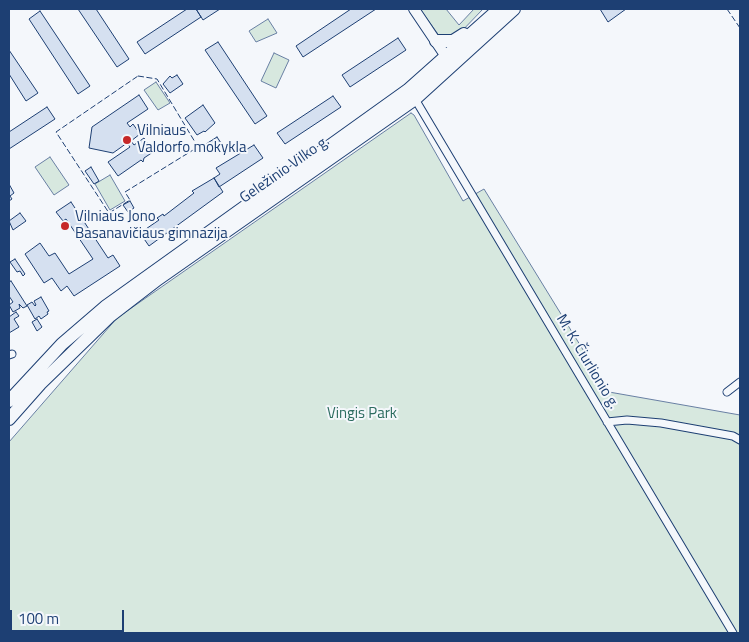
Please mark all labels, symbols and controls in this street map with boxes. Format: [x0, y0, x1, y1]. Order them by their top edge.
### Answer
place label: Vilniaus Valdorfo mokykla [137, 122, 246, 157]
street label: Geležinio Vilko g. [237, 132, 333, 208]
marker: Vilniaus Valdorfo mokykla [121, 134, 133, 146]
place label: Vilniaus Jono Basanavičiaus gimnazija [75, 208, 228, 243]
marker: Vilniaus Jono Basanavičiaus gimnazija [59, 220, 71, 232]
street label: M. K. Čiurlionio g. [552, 312, 622, 412]
park label: Vingis Park [327, 405, 397, 423]
scale bar [12, 600, 126, 632]
text: 100 m [18, 607, 59, 630]

